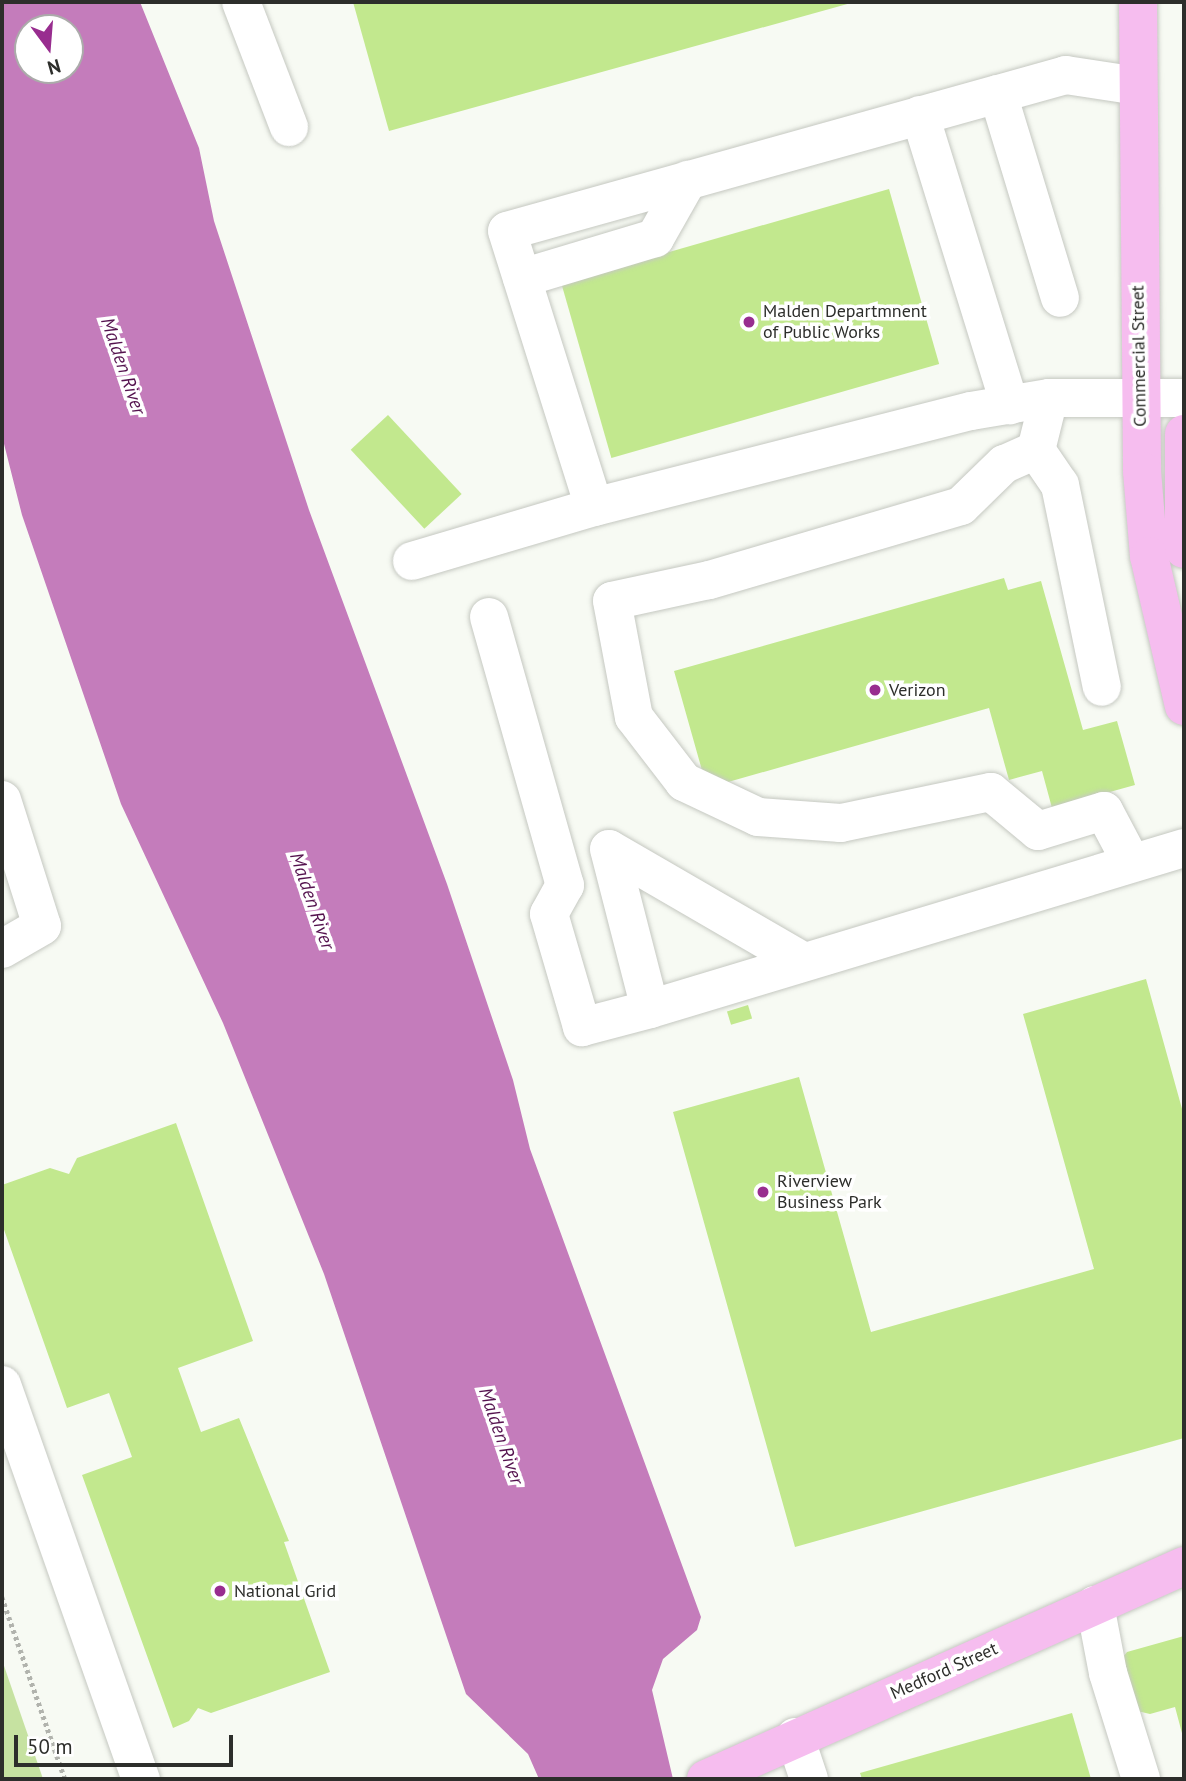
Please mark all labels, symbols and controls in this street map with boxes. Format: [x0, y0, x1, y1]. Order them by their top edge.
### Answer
north arrow [14, 14, 84, 84]
text: N [45, 54, 64, 81]
street label: Commercial Street [1127, 285, 1151, 427]
place label: Malden Departmnent of Public Works [763, 301, 927, 344]
marker: Malden Departmnent of Public Works [741, 314, 757, 330]
water label: Malden River [96, 315, 150, 417]
place label: Verizon [889, 679, 946, 701]
marker: Verizon [867, 682, 883, 698]
water label: Malden River [285, 850, 339, 952]
place label: Riverview Business Park [777, 1171, 882, 1214]
marker: Riverview Business Park [755, 1184, 771, 1200]
water label: Malden River [474, 1385, 528, 1487]
place label: National Grid [234, 1580, 336, 1602]
marker: National Grid [212, 1583, 228, 1599]
street label: Medford Street [887, 1638, 1001, 1704]
scale bar [18, 1722, 236, 1766]
text: 50 m [27, 1733, 73, 1760]

